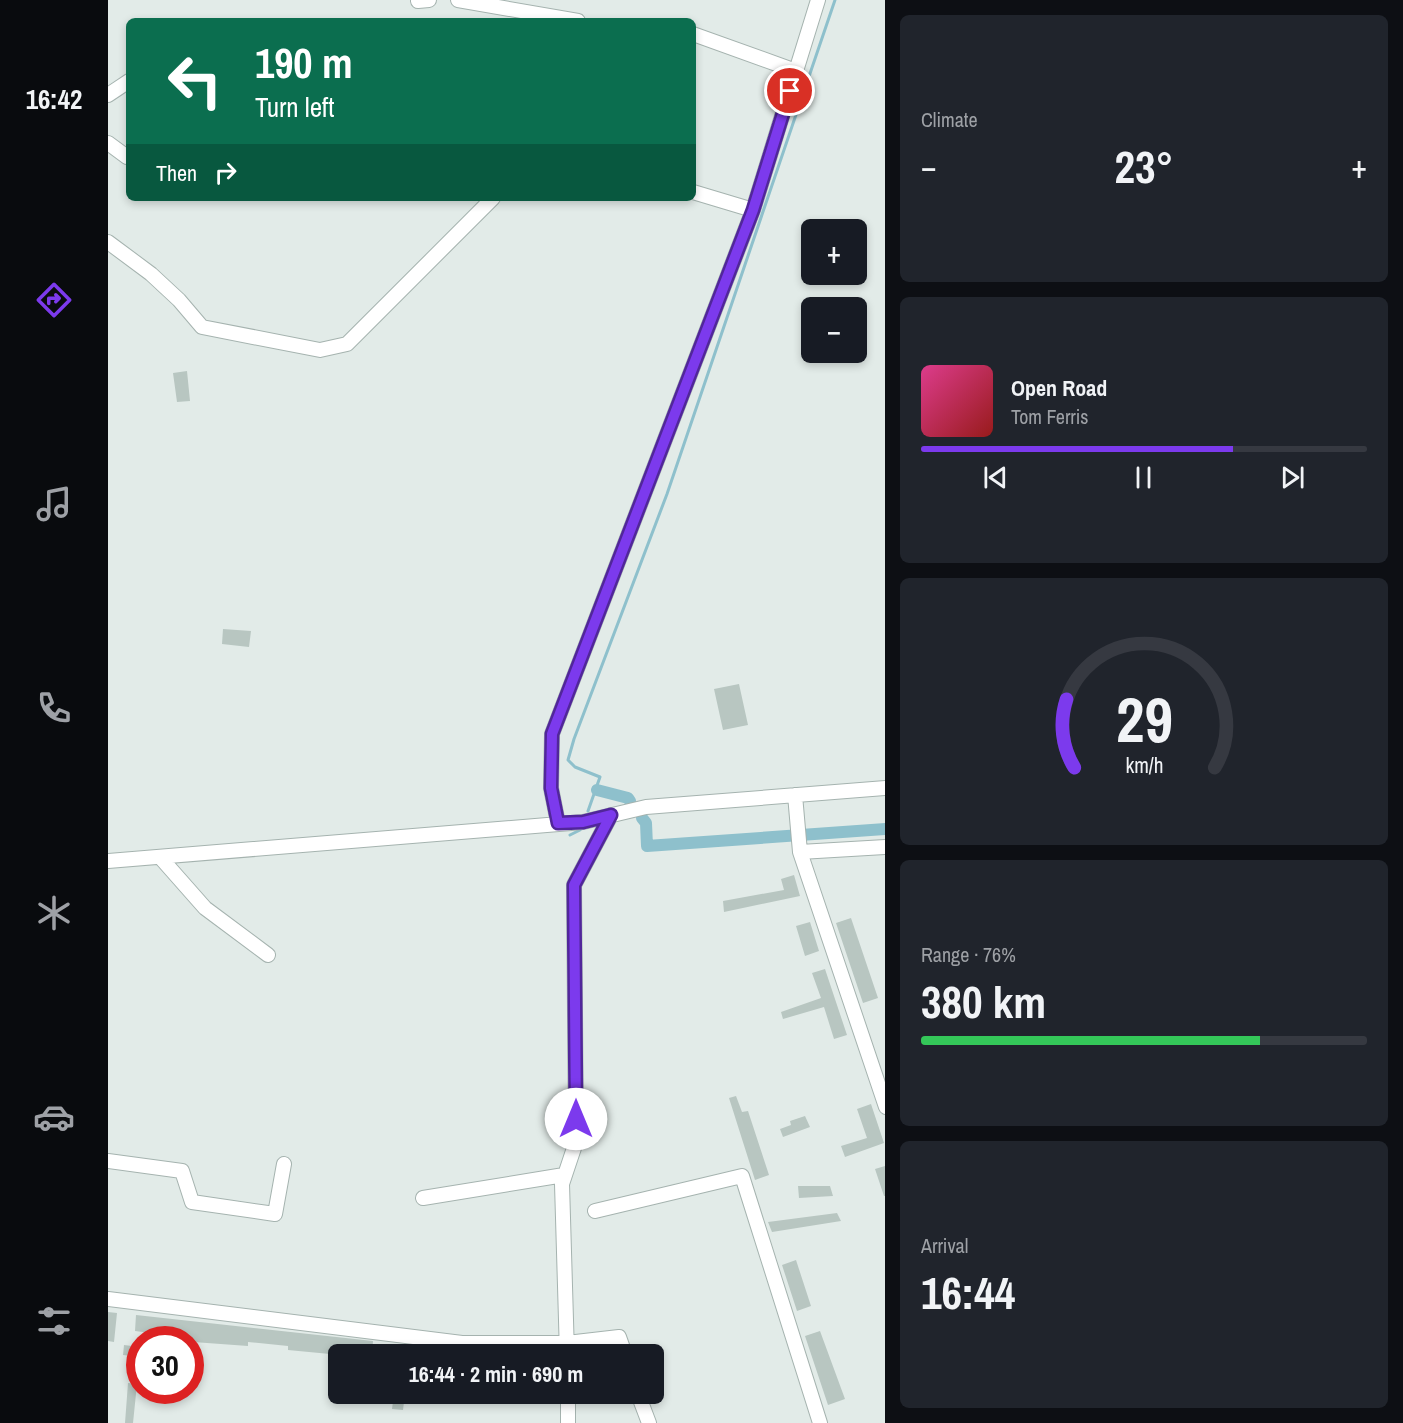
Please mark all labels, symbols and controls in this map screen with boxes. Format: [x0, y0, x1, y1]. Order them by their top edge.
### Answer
text: 190 m [255, 35, 353, 91]
icon: left [156, 42, 234, 120]
pin [764, 65, 815, 116]
icon: arrive [773, 74, 806, 107]
text: 16:42 [26, 81, 82, 117]
text: Turn left [255, 89, 334, 125]
text: Climate [921, 106, 978, 133]
text: 23° [1114, 136, 1174, 197]
text: − [921, 144, 937, 188]
text: + [1351, 144, 1367, 188]
icon: right [209, 156, 242, 189]
text: Then [156, 158, 197, 188]
map controls [801, 219, 867, 363]
button: + [801, 219, 867, 285]
icon: directions [33, 279, 75, 321]
button: − [801, 297, 867, 363]
text: Open Road [1011, 373, 1107, 403]
text: Tom Ferris [1011, 403, 1089, 430]
icon: previous [979, 461, 1012, 494]
icon: pause [1127, 461, 1160, 494]
icon: next [1276, 461, 1309, 494]
icon: music [33, 483, 75, 525]
text: 29 [1116, 678, 1172, 762]
icon: phone [33, 687, 75, 729]
text: km/h [1125, 752, 1163, 781]
icon: climate [33, 892, 75, 934]
text: Range · 76% [921, 941, 1016, 968]
text: 380 km [921, 971, 1046, 1032]
position arrow [544, 1087, 608, 1151]
icon: car [33, 1096, 75, 1138]
text: Arrival [921, 1232, 968, 1259]
text: 16:44 [921, 1262, 1015, 1323]
icon: filters [33, 1300, 75, 1342]
speed limit sign: 30 [126, 1326, 204, 1404]
text: 16:44 · 2 min · 690 m [409, 1359, 583, 1389]

